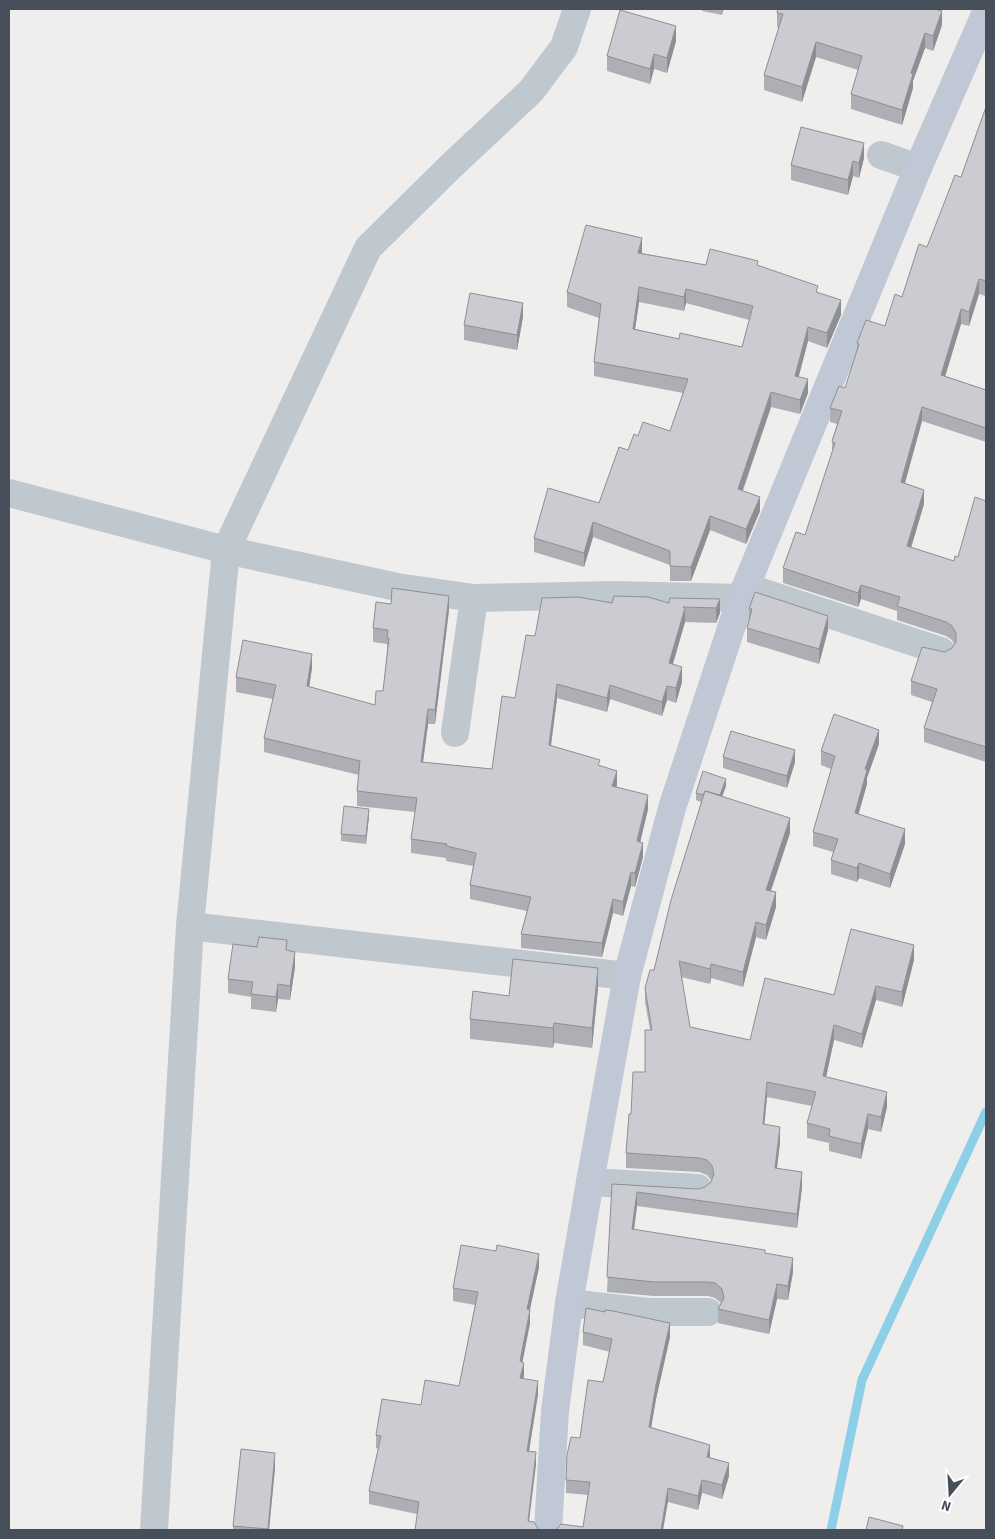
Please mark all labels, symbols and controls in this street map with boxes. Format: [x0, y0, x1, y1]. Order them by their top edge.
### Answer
north arrow [925, 1469, 975, 1519]
text: N [939, 1494, 954, 1516]

